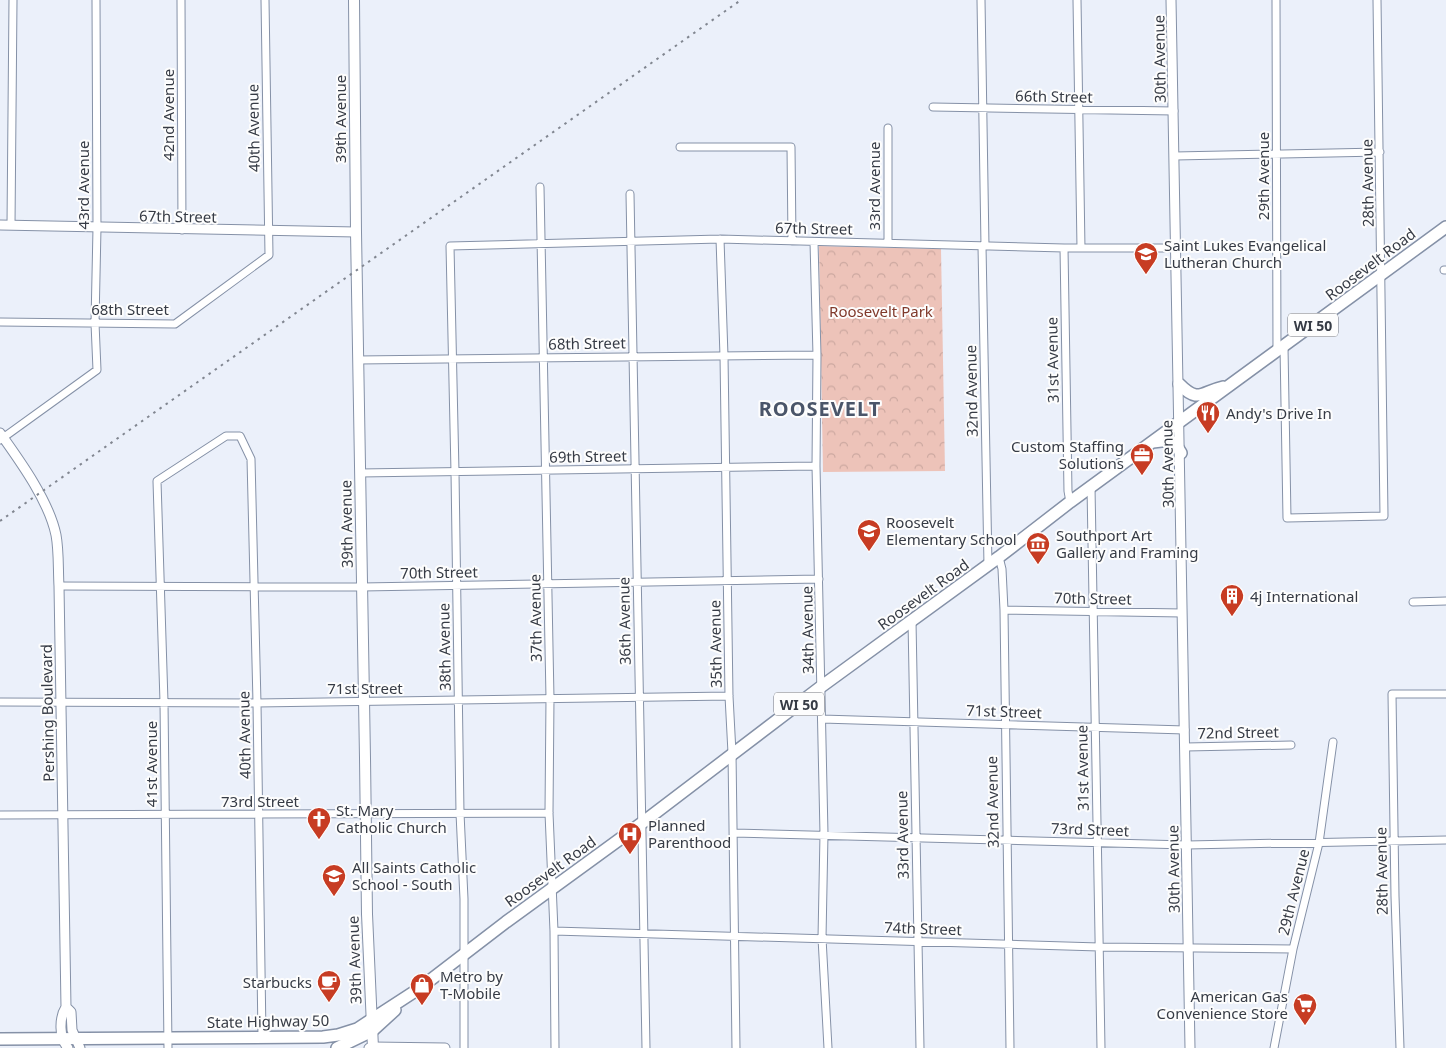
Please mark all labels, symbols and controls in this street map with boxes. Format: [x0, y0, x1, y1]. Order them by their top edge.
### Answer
street label: 30th Avenue [1148, 15, 1170, 103]
street label: 42nd Avenue [158, 69, 178, 161]
street label: 39th Avenue [330, 75, 350, 163]
street label: 40th Avenue [242, 84, 264, 172]
street label: 66th Street [1015, 85, 1094, 107]
street label: 29th Avenue [1253, 132, 1273, 220]
street label: 28th Avenue [1356, 139, 1378, 227]
street label: 43rd Avenue [73, 141, 93, 229]
street label: 33rd Avenue [864, 142, 884, 230]
street label: 67th Street [139, 205, 218, 227]
street label: 67th Street [775, 217, 854, 239]
street label: Roosevelt Road [1321, 223, 1419, 305]
place label: Saint Lukes Evangelical Lutheran Church [1164, 235, 1326, 272]
school or university icon: Saint Lukes Evangelical Lutheran Church [1133, 241, 1159, 275]
street label: 68th Street [91, 299, 169, 319]
park label: Roosevelt Park [829, 301, 933, 321]
road number: WI 50 [1288, 314, 1338, 336]
street label: 31st Avenue [1041, 317, 1063, 403]
street label: 68th Street [548, 332, 627, 354]
street label: 32nd Avenue [960, 345, 982, 437]
district label: ROOSEVELT [759, 395, 881, 422]
restaurant icon: Andy's Drive In [1195, 400, 1221, 434]
place label: Andy's Drive In [1226, 403, 1332, 423]
street label: 30th Avenue [1156, 420, 1178, 508]
place label: Custom Staffing Solutions [1011, 436, 1124, 473]
office icon: Custom Staffing Solutions [1129, 442, 1155, 476]
street label: 69th Street [549, 445, 628, 467]
street label: 39th Avenue [335, 480, 357, 568]
place label: Roosevelt Elementary School [886, 512, 1017, 549]
school or university icon: Roosevelt Elementary School [856, 518, 882, 552]
place label: Southport Art Gallery and Framing [1056, 525, 1199, 562]
museum icon: Southport Art Gallery and Framing [1025, 531, 1051, 565]
street label: Roosevelt Road [873, 554, 973, 634]
street label: 70th Street [400, 561, 479, 583]
street label: 37th Avenue [524, 574, 546, 662]
street label: 36th Avenue [613, 577, 635, 665]
building icon: 4j International [1219, 583, 1245, 617]
street label: 34th Avenue [796, 586, 818, 674]
place label: 4j International [1250, 586, 1358, 606]
street label: 70th Street [1054, 587, 1133, 609]
street label: 35th Avenue [704, 600, 726, 688]
street label: 38th Avenue [433, 603, 455, 691]
street label: Pershing Boulevard [36, 644, 58, 782]
street label: 71st Street [327, 678, 403, 698]
street label: 40th Avenue [233, 691, 255, 779]
road number: WI 50 [774, 692, 824, 716]
street label: 71st Street [966, 700, 1043, 722]
street label: 41st Avenue [141, 721, 161, 807]
street label: 72nd Street [1197, 721, 1279, 743]
street label: 31st Avenue [1071, 725, 1093, 811]
street label: 32nd Avenue [981, 756, 1003, 848]
street label: 33rd Avenue [891, 790, 913, 880]
street label: 73rd Street [221, 791, 300, 811]
place label: St. Mary Catholic Church [336, 800, 447, 837]
church icon: St. Mary Catholic Church [306, 806, 332, 840]
place label: Planned Parenthood [648, 815, 731, 852]
street label: 73rd Street [1051, 818, 1130, 840]
hospital icon: Planned Parenthood [617, 821, 643, 855]
street label: 30th Avenue [1162, 825, 1184, 913]
street label: 28th Avenue [1370, 827, 1392, 915]
street label: Roosevelt Road [500, 831, 600, 911]
street label: 29th Avenue [1273, 847, 1313, 937]
place label: All Saints Catholic School - South [352, 857, 476, 894]
school or university icon: All Saints Catholic School - South [321, 863, 347, 897]
street label: 39th Avenue [342, 915, 366, 1005]
street label: 74th Street [884, 917, 963, 939]
place label: Metro by T-Mobile [440, 966, 503, 1003]
cafe icon: Starbucks [316, 969, 342, 1003]
place label: Starbucks [243, 972, 312, 992]
shop icon: Metro by T-Mobile [409, 972, 435, 1006]
place label: American Gas Convenience Store [1157, 986, 1288, 1023]
supermarket icon: American Gas Convenience Store [1292, 992, 1318, 1026]
street label: State Highway 50 [207, 1010, 329, 1032]

